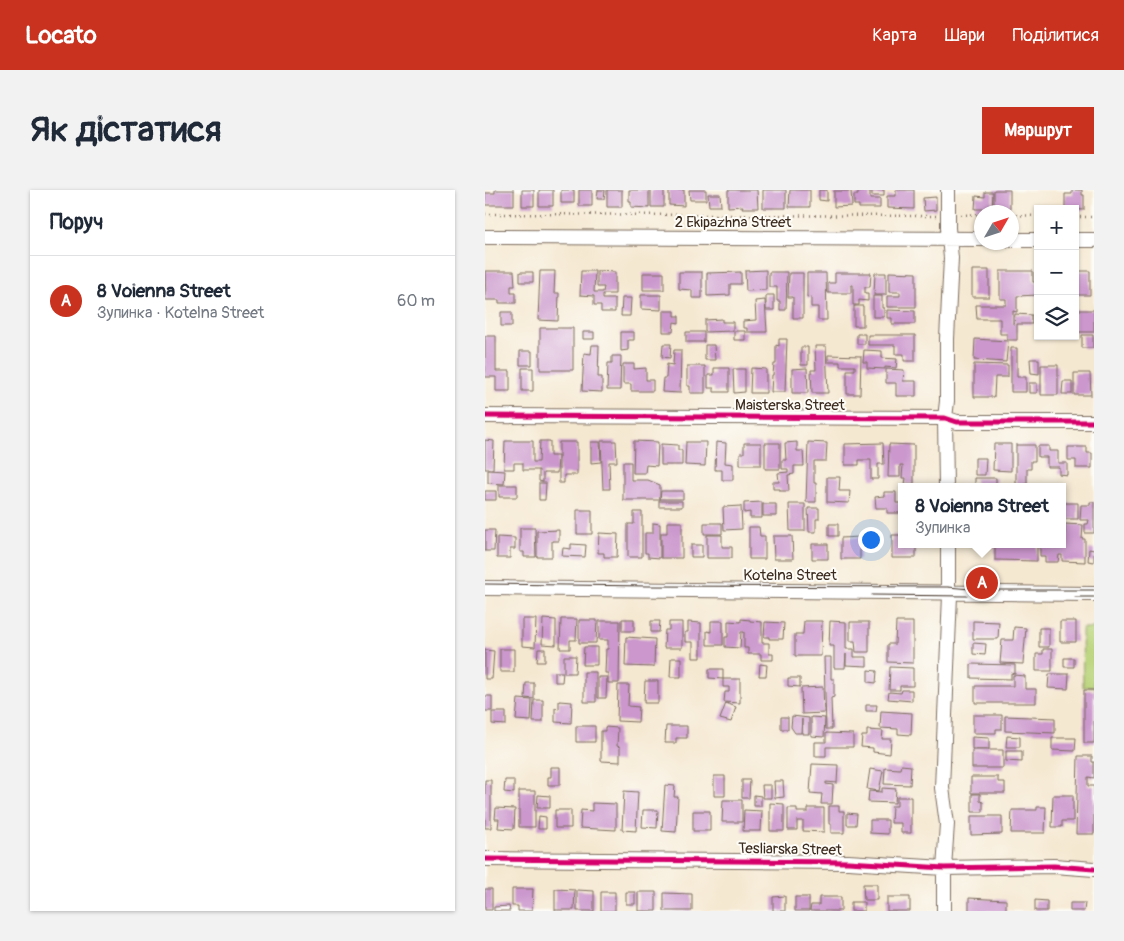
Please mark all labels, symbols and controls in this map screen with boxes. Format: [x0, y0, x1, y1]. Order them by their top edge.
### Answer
text: Locato [25, 21, 97, 50]
text: Карта [872, 24, 917, 47]
text: Шари [945, 24, 984, 47]
text: Поділитися [1012, 24, 1099, 47]
button: Маршрут [982, 107, 1094, 154]
text: Як дістатися [30, 108, 221, 152]
north arrow [974, 205, 1019, 250]
map controls [1034, 205, 1079, 340]
button: + [1034, 205, 1079, 250]
text: Поруч [50, 209, 103, 236]
street label: 2 Ekipazhna Street [675, 213, 792, 232]
button: − [1034, 250, 1079, 295]
text: 8 Voienna Street [97, 279, 231, 303]
text: A [61, 291, 71, 311]
text: 60 m [397, 291, 435, 311]
button: layers [1034, 295, 1079, 340]
text: Зупинка · Kotelna Street [97, 303, 264, 323]
street label: Maisterska Street [735, 396, 846, 415]
popup [898, 483, 1066, 548]
text: 8 Voienna Street [915, 494, 1049, 518]
text: Зупинка [915, 518, 971, 538]
your location [858, 527, 884, 553]
pin: A [966, 564, 998, 602]
street label: Kotelna Street [743, 566, 838, 585]
street label: Tesliarska Street [738, 839, 843, 860]

